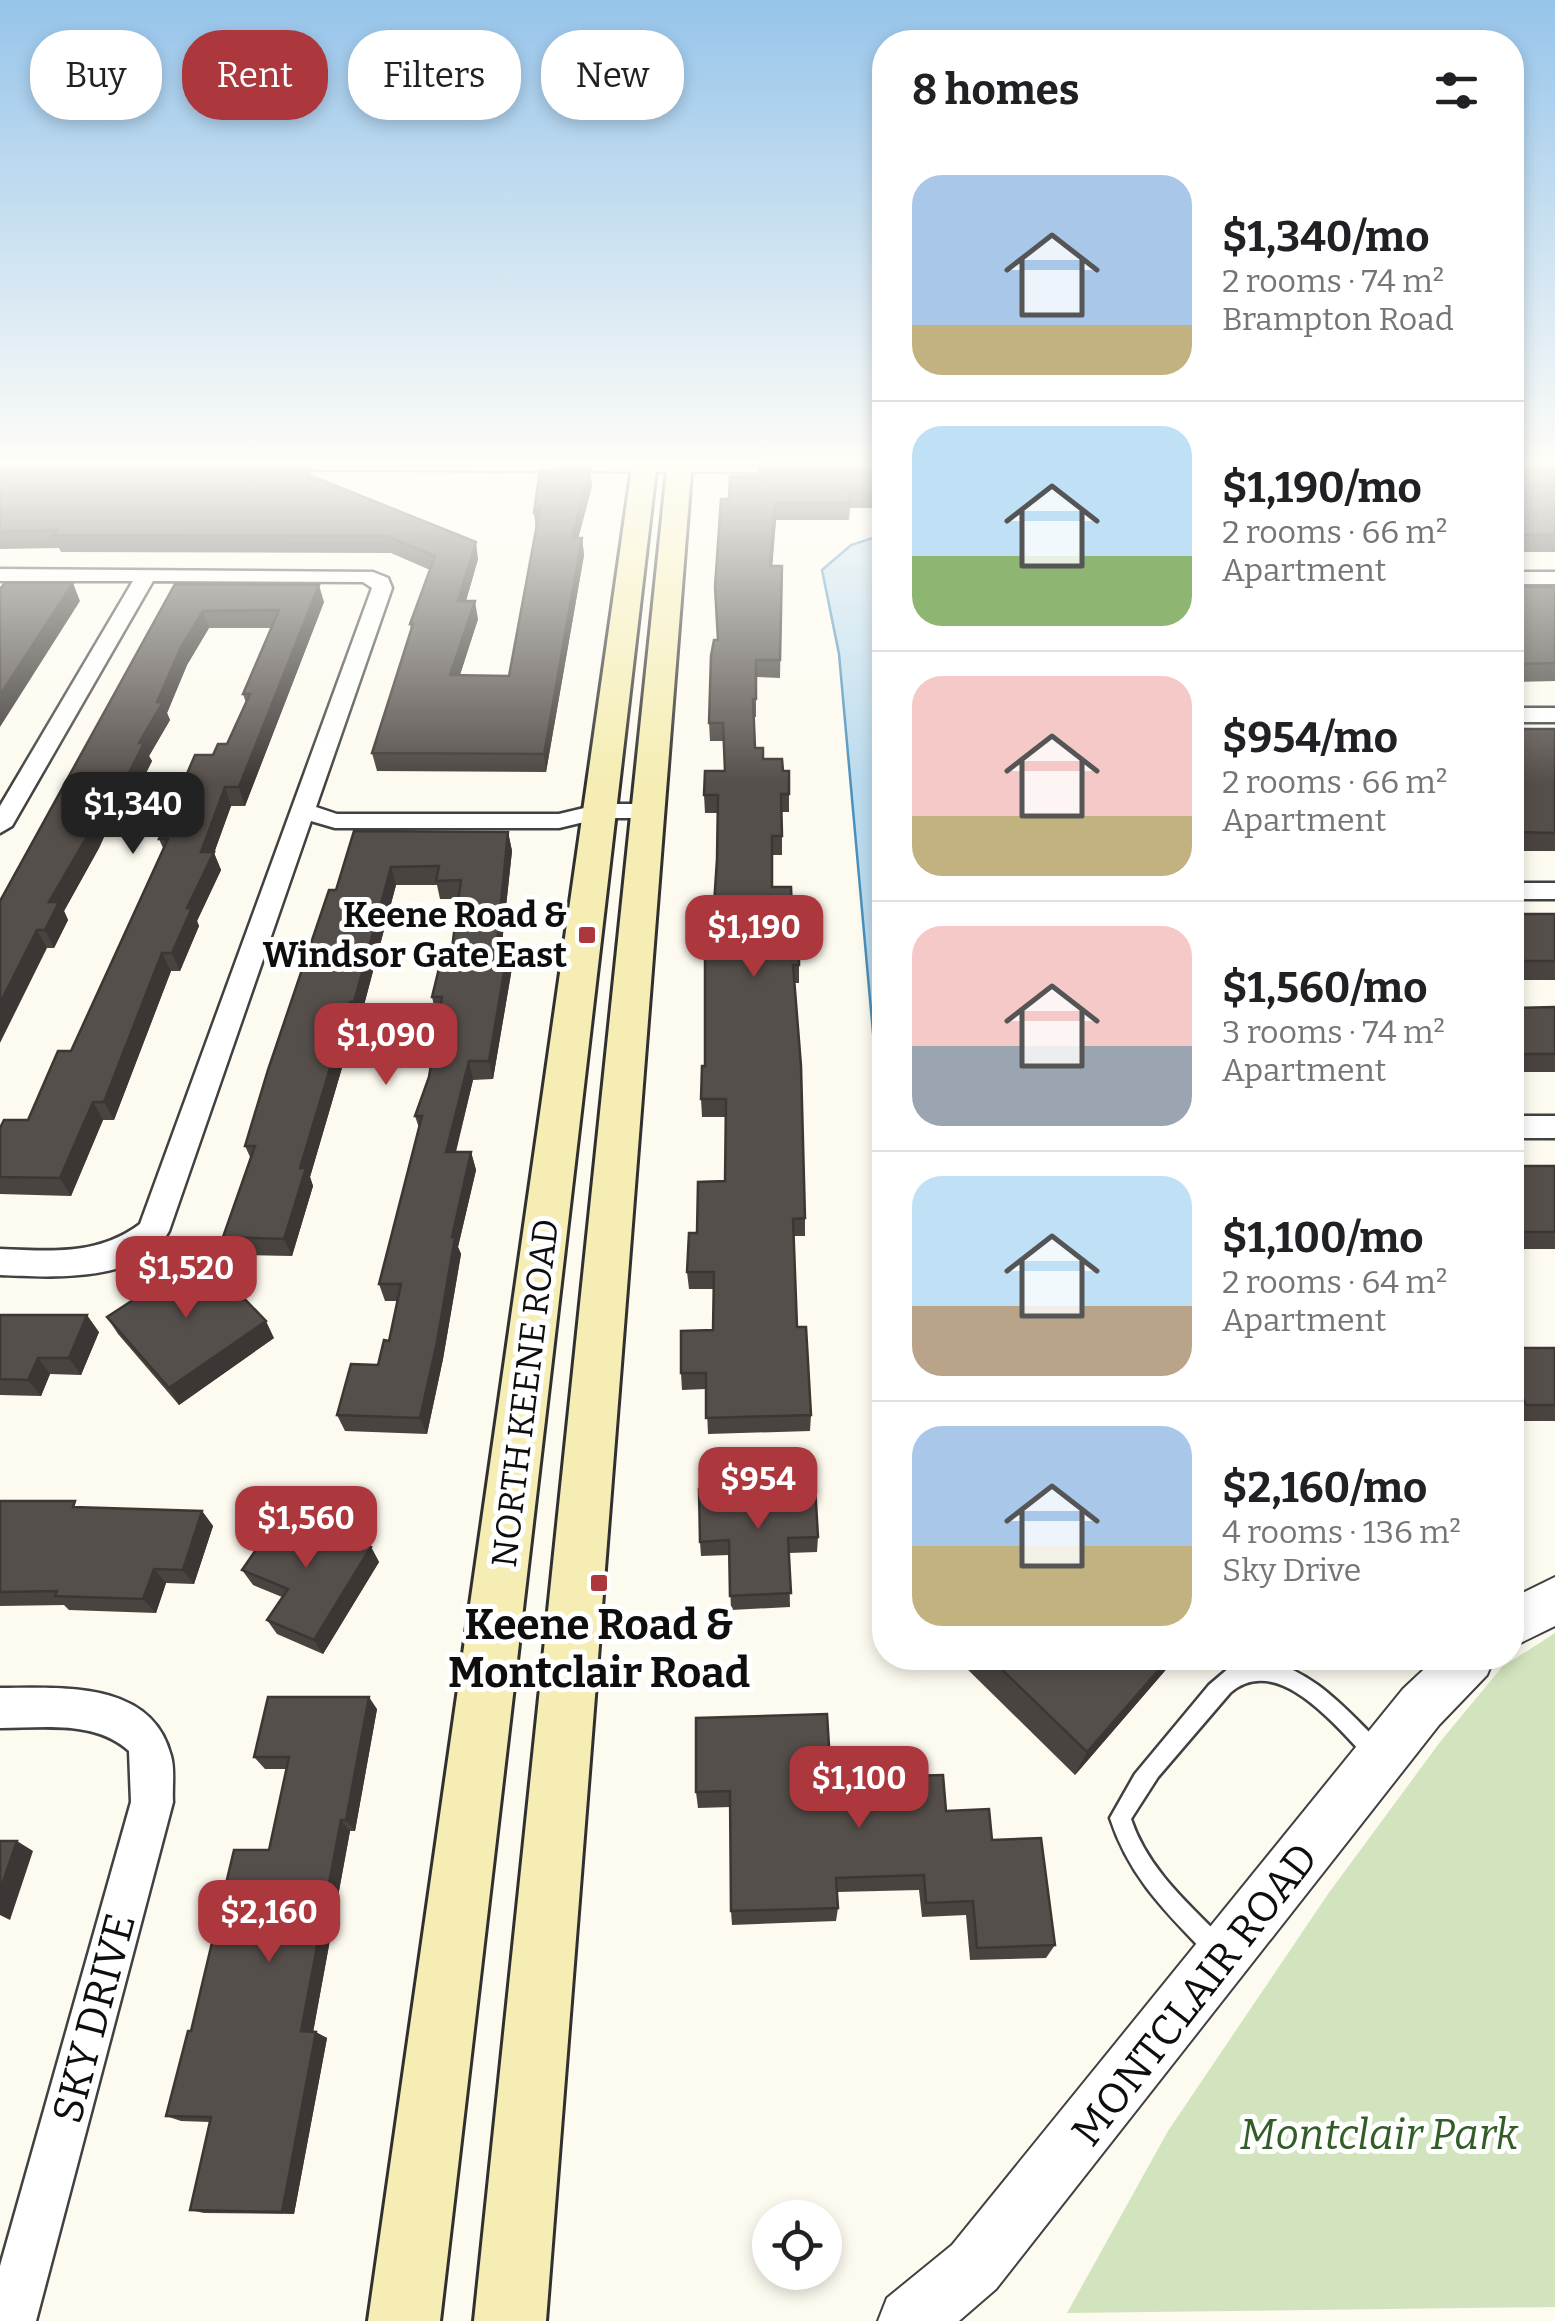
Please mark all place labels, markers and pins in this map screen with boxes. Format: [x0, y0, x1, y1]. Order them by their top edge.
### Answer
pin: $1,340 [52, 772, 214, 857]
place label: Keene Road & Windsor Gate East [263, 894, 567, 976]
pin: $1,190 [673, 895, 835, 980]
marker: Keene Road & Windsor Gate East [576, 924, 598, 946]
pin: $1,090 [305, 1003, 467, 1088]
pin: $1,520 [105, 1236, 267, 1321]
pin: $954 [699, 1447, 817, 1532]
pin: $1,560 [225, 1486, 387, 1571]
marker: Keene Road & Montclair Road [588, 1572, 610, 1594]
place label: Keene Road & Montclair Road [448, 1600, 750, 1698]
pin: $1,100 [778, 1746, 940, 1831]
pin: $2,160 [188, 1880, 350, 1965]

